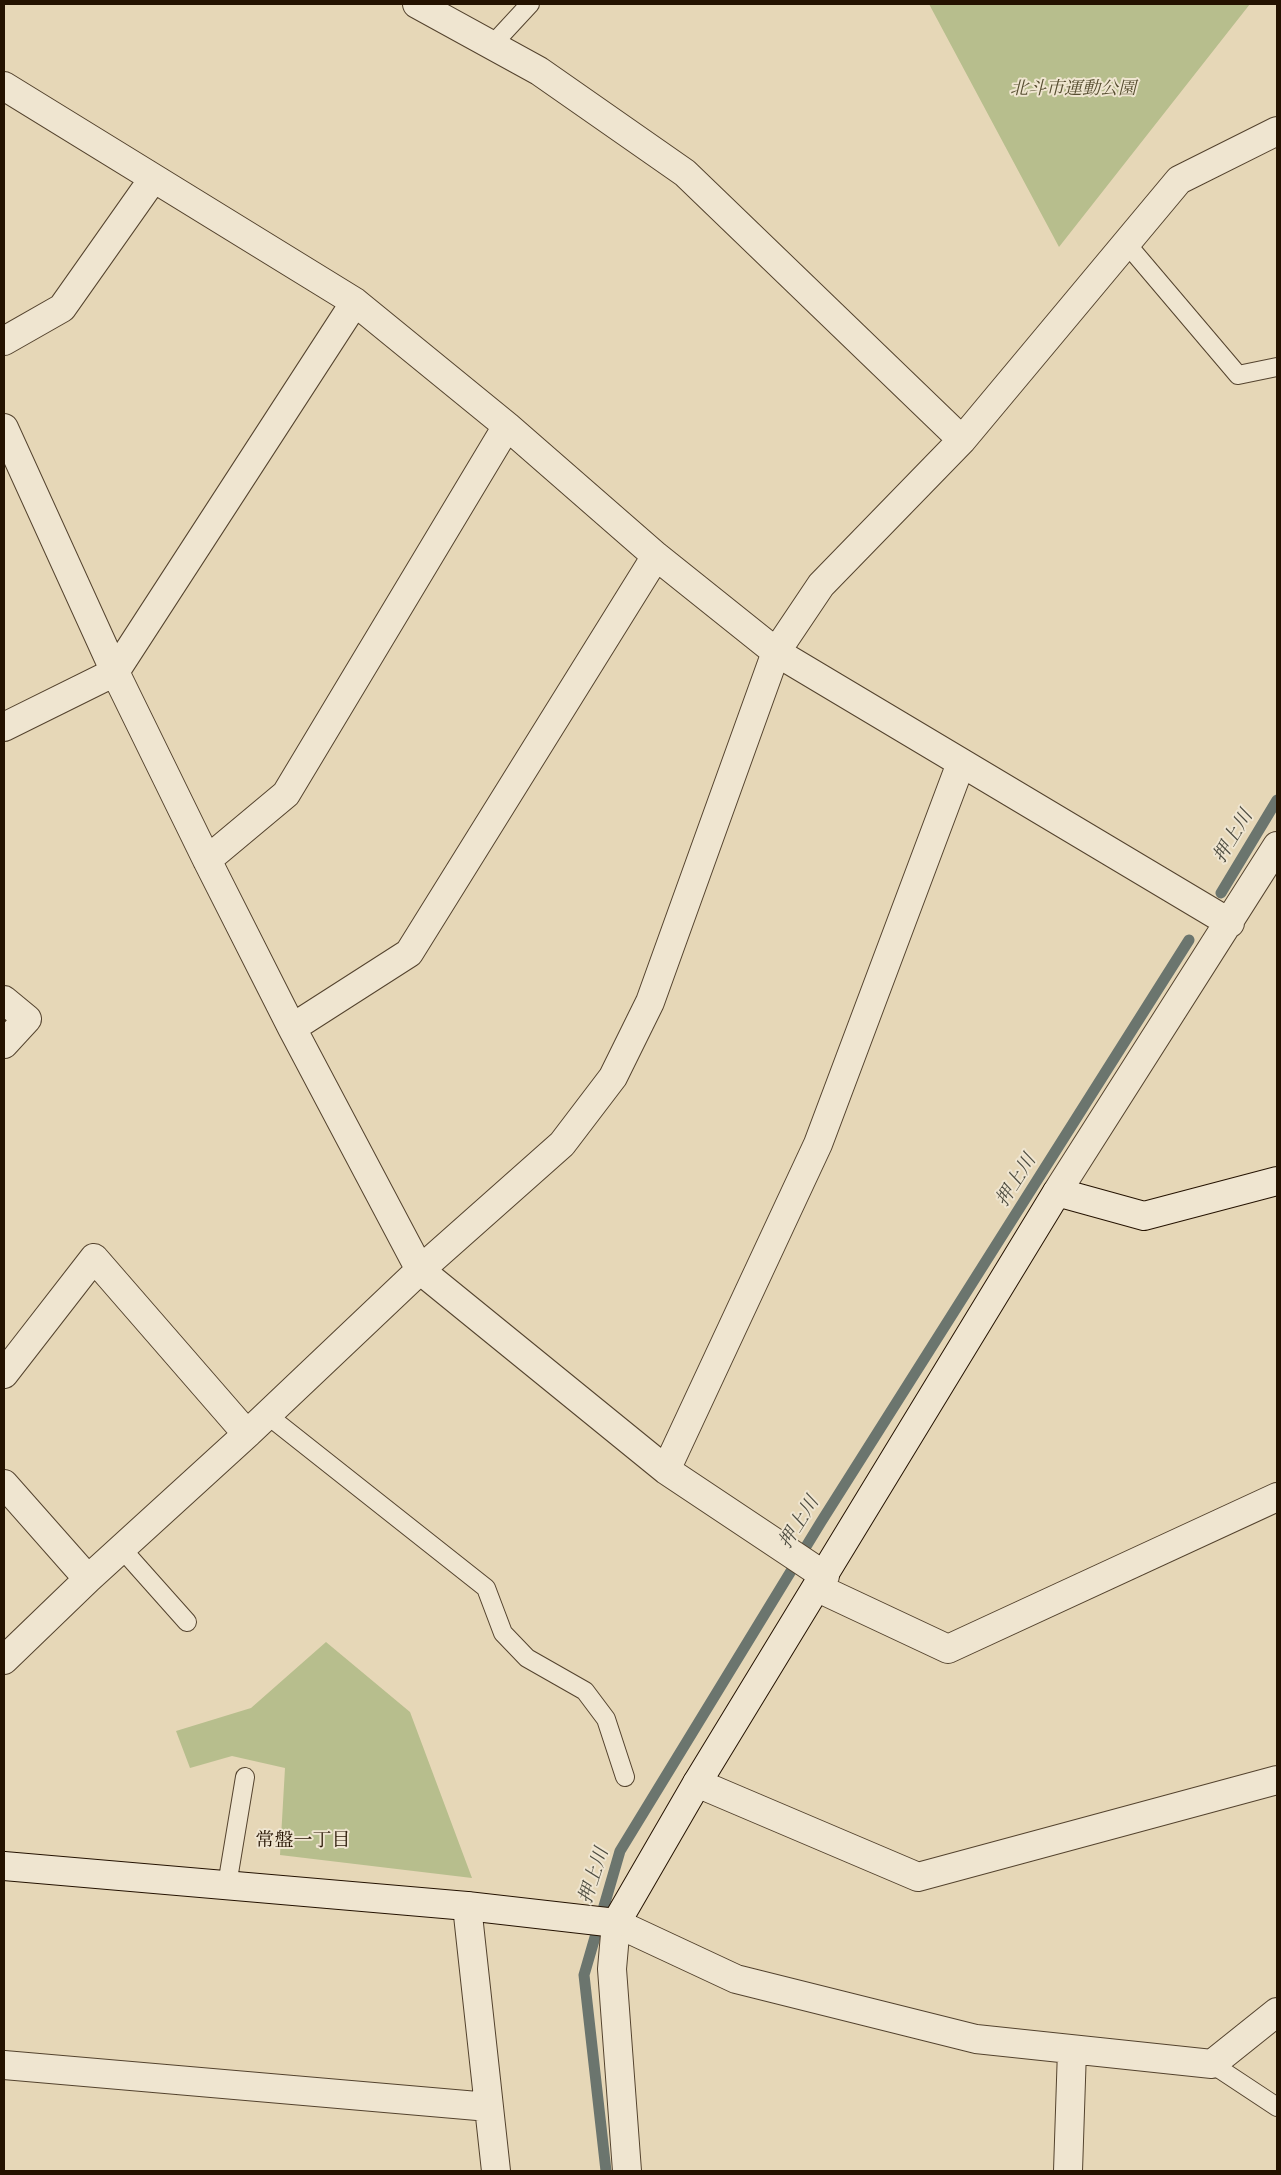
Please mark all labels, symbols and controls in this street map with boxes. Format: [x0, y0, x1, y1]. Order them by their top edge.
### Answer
park label: 北斗市運動公園 [1010, 79, 1136, 101]
water label: 押上川 [1210, 807, 1258, 867]
water label: 押上川 [992, 1151, 1042, 1211]
water label: 押上川 [775, 1493, 825, 1553]
district label: 常盤一丁目 [256, 1831, 350, 1853]
water label: 押上川 [575, 1845, 615, 1907]

